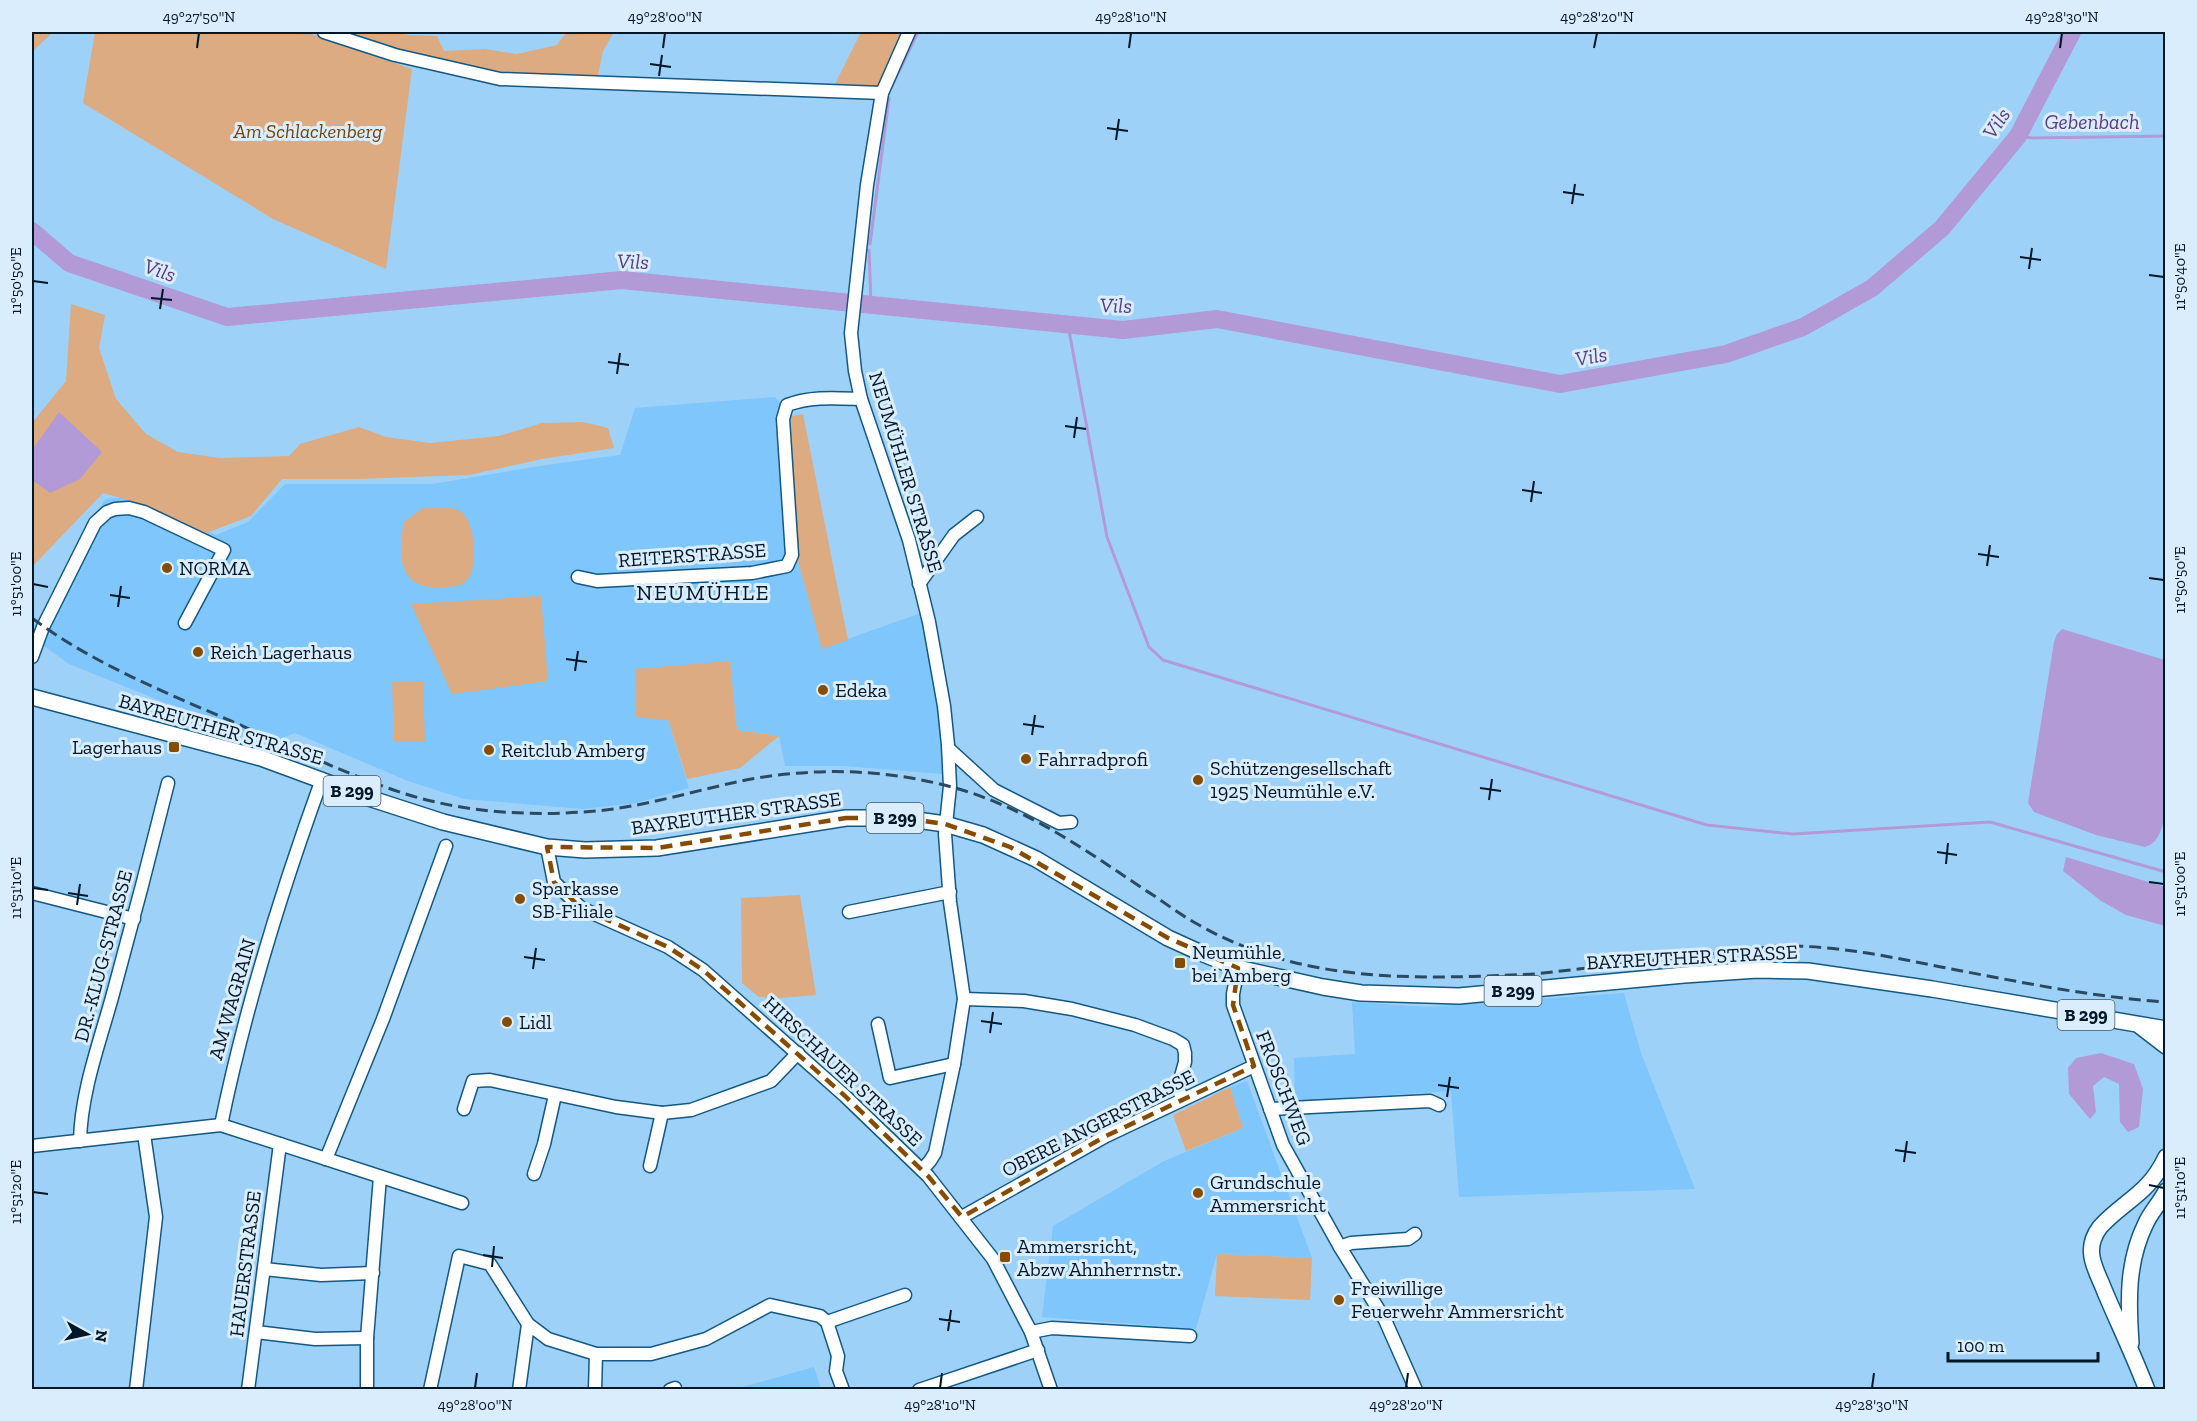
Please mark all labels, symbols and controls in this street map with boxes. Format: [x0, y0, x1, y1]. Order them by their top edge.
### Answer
text: 49°27'50"N [163, 8, 235, 26]
text: 49°28'00"N [628, 8, 702, 26]
text: 49°28'10"N [1095, 8, 1167, 26]
text: 49°28'20"N [1560, 8, 1634, 26]
text: 49°28'30"N [2025, 8, 2099, 26]
water label: Vils [1977, 103, 2015, 143]
water label: Gebenbach [2044, 109, 2140, 134]
park label: Am Schlackenberg [232, 119, 383, 143]
text: 11°50'40"E [2171, 243, 2189, 310]
text: 11°50'50"E [7, 247, 25, 315]
water label: Vils [617, 248, 649, 274]
water label: Vils [141, 253, 179, 287]
water label: Vils [1100, 292, 1132, 318]
water label: Vils [1573, 341, 1609, 371]
street label: NEUMÜHLER STRASSE [864, 369, 948, 575]
street label: REITERSTRASSE [617, 538, 767, 572]
text: 11°50'50"E [2171, 546, 2189, 614]
text: 11°51'00"E [7, 551, 25, 616]
place label: NORMA [179, 556, 252, 580]
marker: NORMA [160, 561, 174, 575]
district label: NEUMÜHLE [636, 579, 770, 606]
place label: Reich Lagerhaus [210, 640, 352, 664]
marker: Reich Lagerhaus [191, 645, 205, 659]
place label: Edeka [835, 678, 888, 702]
marker: Edeka [816, 683, 830, 697]
street label: BAYREUTHER STRASSE [116, 688, 326, 770]
place label: Lagerhaus [72, 735, 162, 759]
place label: Reitclub Amberg [501, 738, 646, 762]
marker: Lagerhaus [167, 740, 181, 754]
marker: Reitclub Amberg [482, 743, 496, 757]
place label: Fahrradprofi [1038, 747, 1148, 771]
marker: Fahrradprofi [1019, 752, 1033, 766]
place label: Schützengesellschaft 1925 Neumühle e.V. [1210, 756, 1392, 803]
marker: Schützengesellschaft 1925 Neumühle e.V. [1191, 773, 1205, 787]
road number: B 299 [324, 776, 380, 806]
street label: BAYREUTHER STRASSE [630, 786, 842, 840]
road number: B 299 [866, 803, 924, 833]
text: 11°51'00"E [2171, 851, 2189, 916]
text: 11°51'10"E [7, 857, 25, 919]
street label: DR.-KLUG-STRASSE [69, 868, 137, 1044]
place label: Sparkasse SB-Filiale [532, 876, 619, 923]
marker: Sparkasse SB-Filiale [513, 892, 527, 906]
street label: AM WAGRAIN [203, 936, 261, 1062]
street label: BAYREUTHER STRASSE [1586, 939, 1798, 975]
place label: Neumühle bei Amberg [1191, 940, 1291, 987]
marker: Neumühle bei Amberg [1173, 956, 1187, 970]
road number: B 299 [1484, 976, 1541, 1006]
street label: HIRSCHAUER STRASSE [758, 991, 928, 1151]
road number: B 299 [2058, 1000, 2114, 1030]
place label: Lidl [519, 1010, 552, 1034]
marker: Lidl [500, 1015, 514, 1029]
street label: FROSCHWEG [1251, 1027, 1317, 1149]
street label: OBERE ANGERSTRASSE [998, 1064, 1198, 1182]
text: 11°51'10"E [2171, 1157, 2189, 1219]
text: 11°51'20"E [7, 1160, 25, 1224]
place label: Grundschule Ammersricht [1210, 1170, 1326, 1217]
marker: Grundschule Ammersricht [1191, 1186, 1205, 1200]
street label: HAUERSTRASSE [224, 1190, 266, 1338]
place label: Ammersricht, Abzw Ahnherrnstr. [1017, 1234, 1181, 1281]
marker: Ammersricht, Abzw Ahnherrnstr. [998, 1250, 1012, 1264]
place label: Freiwillige Feuerwehr Ammersricht [1351, 1276, 1564, 1323]
marker: Freiwillige Feuerwehr Ammersricht [1332, 1293, 1346, 1307]
north arrow [57, 1304, 117, 1364]
scale bar [1948, 1325, 2098, 1363]
text: N [91, 1329, 112, 1343]
text: 100 m [1957, 1335, 2005, 1357]
text: 49°28'00"N [438, 1396, 512, 1414]
text: 49°28'10"N [904, 1396, 976, 1414]
text: 49°28'20"N [1369, 1396, 1443, 1414]
text: 49°28'30"N [1835, 1396, 1909, 1414]

